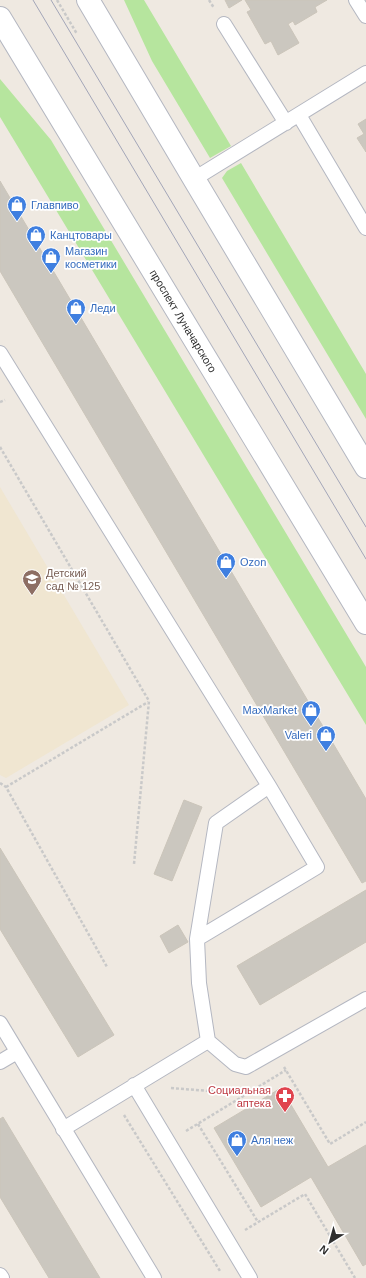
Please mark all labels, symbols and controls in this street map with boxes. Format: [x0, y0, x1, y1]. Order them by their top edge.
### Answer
shop icon: Главпиво [6, 194, 28, 222]
place label: Главпиво [31, 199, 79, 211]
shop icon: Канцтовары [25, 224, 47, 252]
place label: Канцтовары [50, 229, 112, 241]
place label: Магазин косметики [65, 245, 117, 270]
shop icon: Магазин косметики [40, 246, 62, 274]
street label: проспект Луначарского [148, 267, 219, 375]
shop icon: Леди [65, 297, 87, 325]
place label: Леди [90, 302, 116, 314]
shop icon: Ozon [215, 551, 237, 579]
place label: Ozon [240, 556, 266, 568]
place label: Детский сад № 125 [46, 567, 100, 592]
school or university icon: Детский сад № 125 [21, 568, 43, 596]
shop icon: MaxMarket [300, 699, 322, 727]
place label: MaxMarket [243, 704, 297, 716]
shop icon: Valeri [315, 724, 337, 752]
place label: Valeri [285, 729, 312, 741]
place label: Социальная аптека [208, 1084, 272, 1109]
pharmacy icon: Социальная аптека [274, 1085, 296, 1113]
shop icon: Аля неж [226, 1129, 248, 1157]
place label: Аля неж [251, 1134, 294, 1146]
north arrow [310, 1222, 350, 1262]
text: N [317, 1243, 331, 1257]

